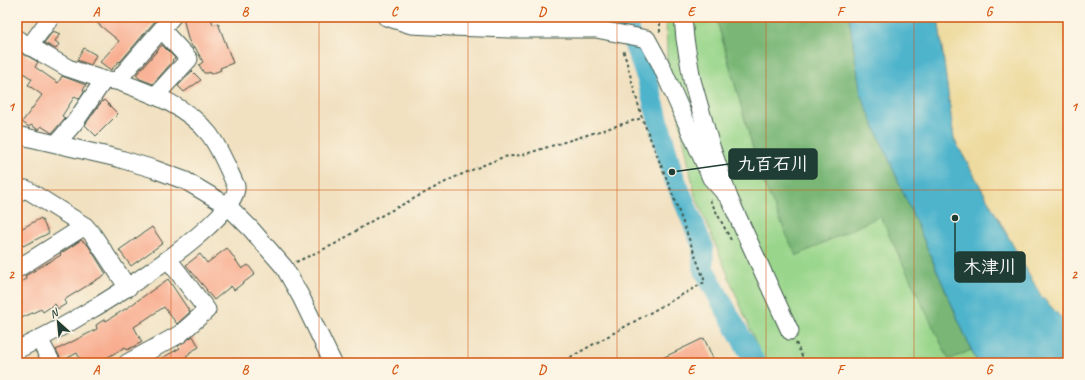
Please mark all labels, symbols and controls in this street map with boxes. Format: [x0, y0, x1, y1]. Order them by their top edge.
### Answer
text: A [93, 4, 101, 20]
text: B [242, 4, 250, 20]
text: C [391, 4, 399, 20]
text: D [538, 4, 547, 20]
text: E [688, 4, 697, 20]
text: F [837, 4, 846, 20]
text: G [986, 4, 994, 20]
text: 1 [8, 99, 16, 115]
text: 1 [1071, 99, 1079, 115]
callout: 九百石川 [729, 149, 817, 179]
text: 九百石川 [737, 153, 809, 175]
callout: 木津川 [955, 252, 1025, 282]
text: 木津川 [963, 256, 1017, 278]
text: 2 [8, 267, 15, 283]
text: 2 [1071, 267, 1078, 283]
north arrow [38, 302, 78, 342]
text: N [47, 304, 62, 321]
text: A [93, 362, 101, 378]
text: B [242, 362, 250, 378]
text: C [391, 362, 399, 378]
text: D [538, 362, 547, 378]
text: E [688, 362, 697, 378]
text: F [837, 362, 846, 378]
text: G [986, 362, 994, 378]

